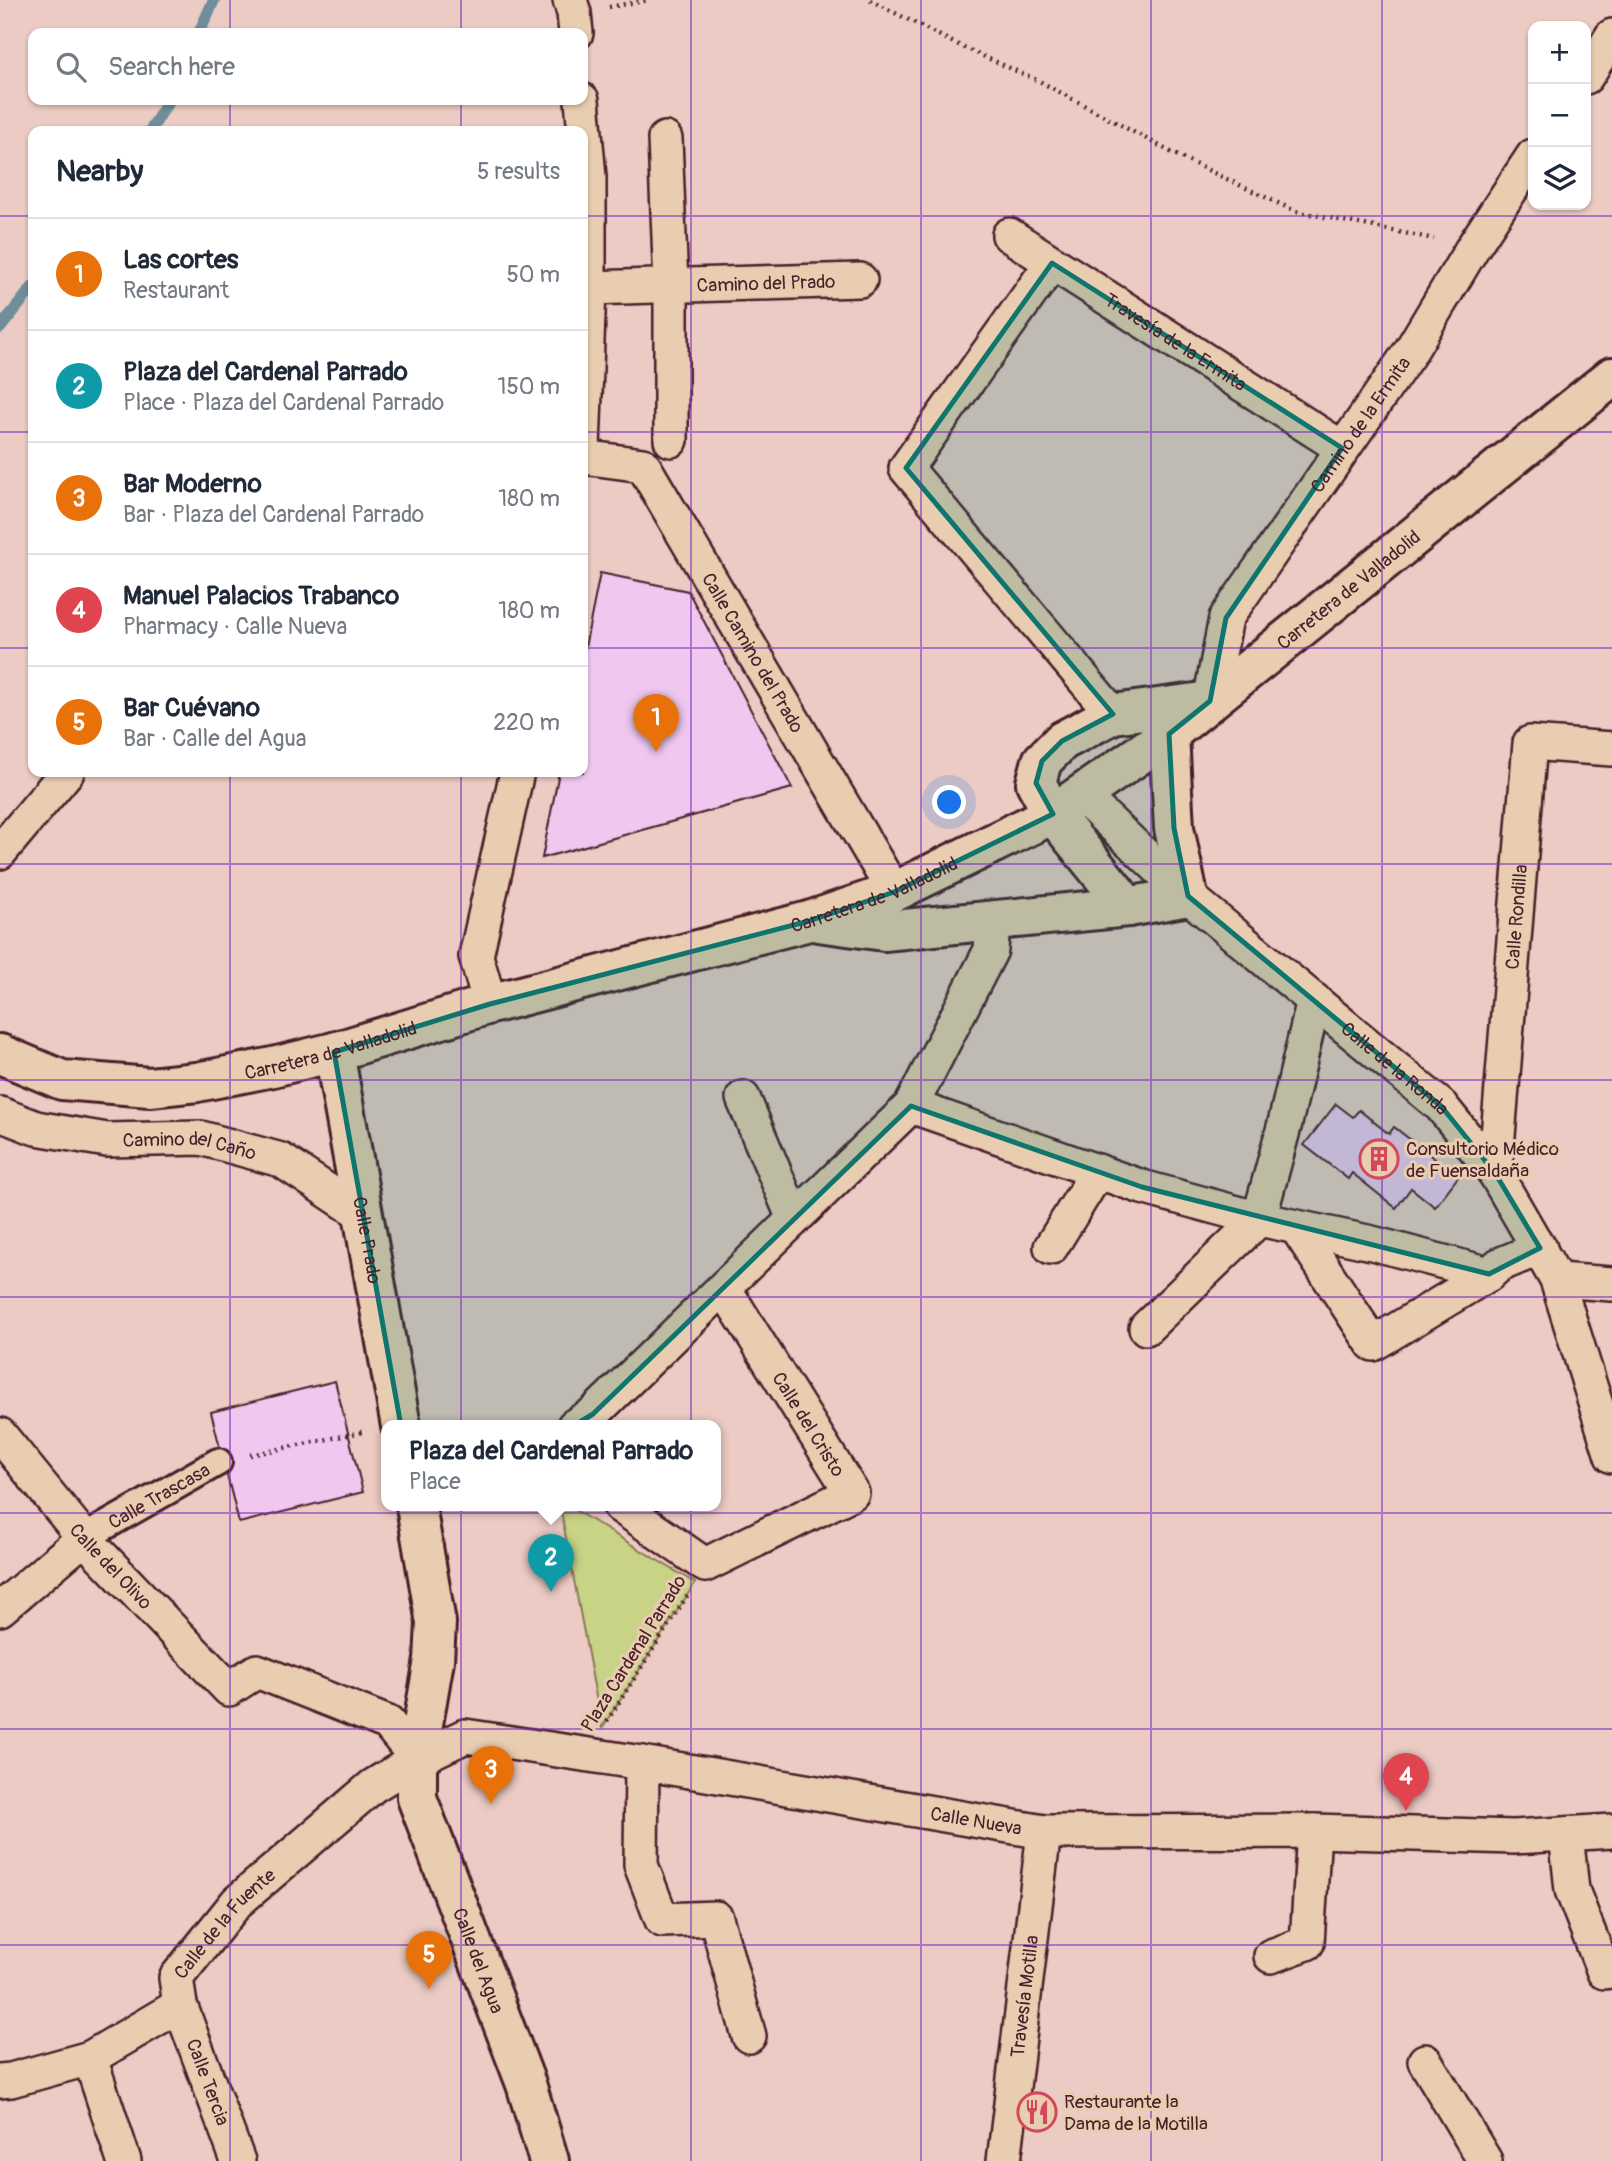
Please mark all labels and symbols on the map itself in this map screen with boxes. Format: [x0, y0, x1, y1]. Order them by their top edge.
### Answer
street label: Camino del Prado [696, 270, 836, 298]
street label: Travesía de la Ermita [1100, 288, 1251, 397]
street label: Camino de la Ermita [1305, 352, 1416, 498]
street label: Carretera de Valladolid [1272, 525, 1426, 655]
street label: Calle Camino del Prado [696, 569, 809, 737]
pin: 1 [633, 694, 679, 752]
your location [932, 785, 966, 819]
street label: Carretera de Valladolid [788, 852, 962, 938]
street label: Calle Rondilla [1501, 863, 1533, 971]
street label: Carretera de Valladolid [242, 1016, 420, 1085]
street label: Calle de la Ronda [1336, 1017, 1454, 1120]
street label: Camino del Caño [122, 1127, 259, 1166]
place label: Consultorio Médico de Fuensaldaña [1406, 1137, 1559, 1183]
building icon: Consultorio Médico de Fuensaldaña [1358, 1138, 1400, 1180]
street label: Calle Prado [347, 1195, 386, 1286]
street label: Calle del Cristo [766, 1368, 850, 1481]
street label: Calle Trascasa [104, 1458, 215, 1535]
street label: Calle del Olivo [64, 1519, 157, 1615]
pin: 2 [528, 1534, 574, 1592]
street label: Plaza Cardenal Parrado [576, 1571, 692, 1736]
pin: 3 [468, 1746, 514, 1804]
pin: 4 [1383, 1753, 1429, 1811]
street label: Calle Nueva [929, 1802, 1024, 1841]
street label: Calle de la Fuente [169, 1863, 281, 1984]
street label: Calle del Agua [447, 1905, 509, 2017]
pin: 5 [406, 1931, 452, 1989]
street label: Travesía Motilla [1006, 1934, 1044, 2059]
street label: Calle Tercia [181, 2036, 235, 2129]
place label: Restaurante la Dama de la Motilla [1064, 2090, 1208, 2136]
restaurant icon: Restaurante la Dama de la Motilla [1016, 2091, 1058, 2133]

